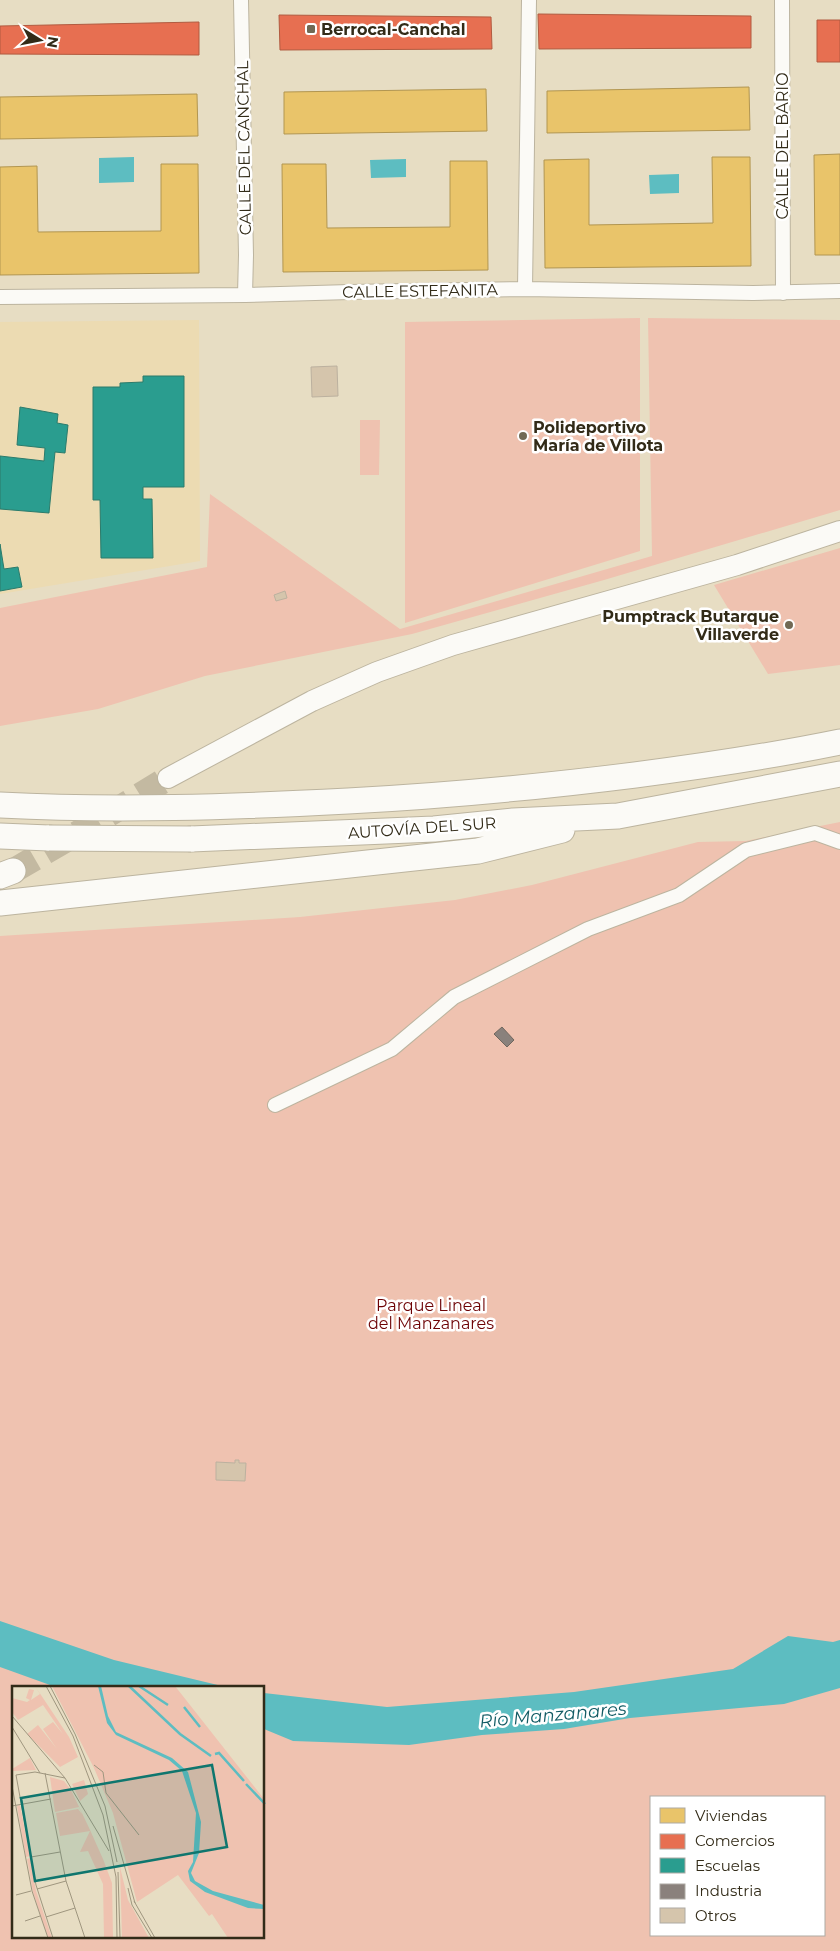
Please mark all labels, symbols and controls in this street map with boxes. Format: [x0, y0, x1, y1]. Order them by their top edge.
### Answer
north arrow [15, 15, 65, 65]
place label: Berrocal-Canchal [321, 20, 465, 39]
marker: Berrocal-Canchal [305, 23, 317, 35]
text: N [43, 35, 63, 49]
street label: CALLE DEL CANCHAL [233, 60, 255, 235]
street label: CALLE DEL BARIO [773, 72, 792, 220]
street label: CALLE ESTEFANITA [342, 280, 498, 302]
place label: Polideportivo María de Villota [533, 418, 663, 455]
marker: Polideportivo María de Villota [517, 430, 529, 442]
place label: Pumptrack Butarque Villaverde [602, 607, 779, 644]
marker: Pumptrack Butarque Villaverde [783, 619, 795, 631]
street label: AUTOVÍA DEL SUR [347, 813, 497, 843]
park label: Parque Lineal del Manzanares [368, 1296, 494, 1333]
inset map [12, 1686, 265, 1938]
water label: Río Manzanares [478, 1698, 628, 1732]
legend [650, 1796, 825, 1936]
text: Viviendas [695, 1806, 767, 1825]
text: Comercios [695, 1831, 775, 1850]
text: Escuelas [695, 1856, 760, 1875]
text: Industria [695, 1881, 762, 1900]
text: Otros [695, 1906, 736, 1925]

